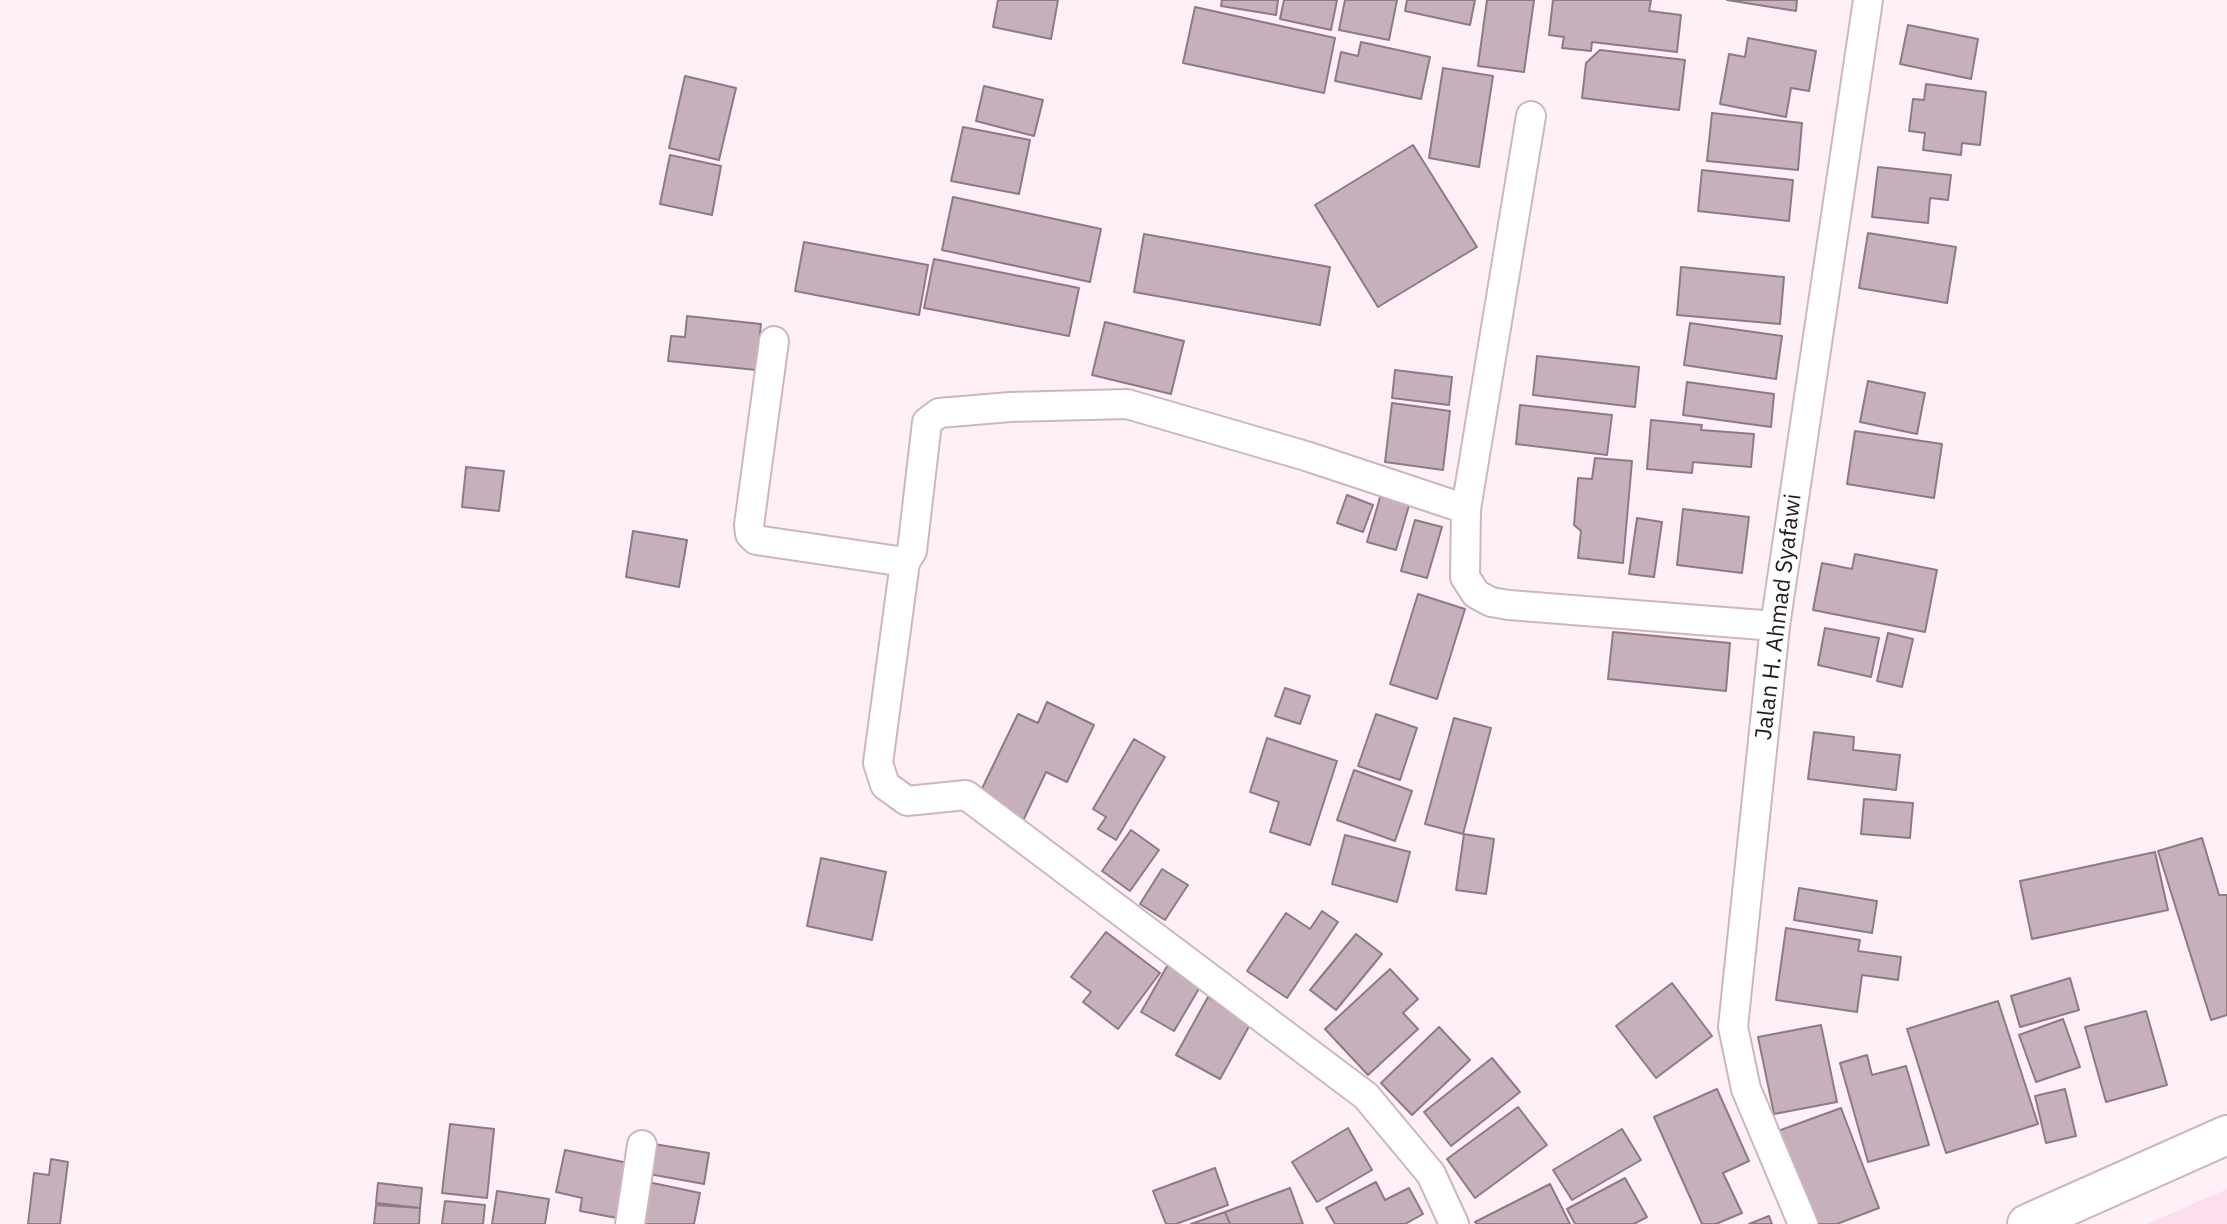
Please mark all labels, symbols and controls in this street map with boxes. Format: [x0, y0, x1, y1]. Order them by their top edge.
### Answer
street label: Jalan H. Ahmad Syafawi [1750, 492, 1808, 742]

